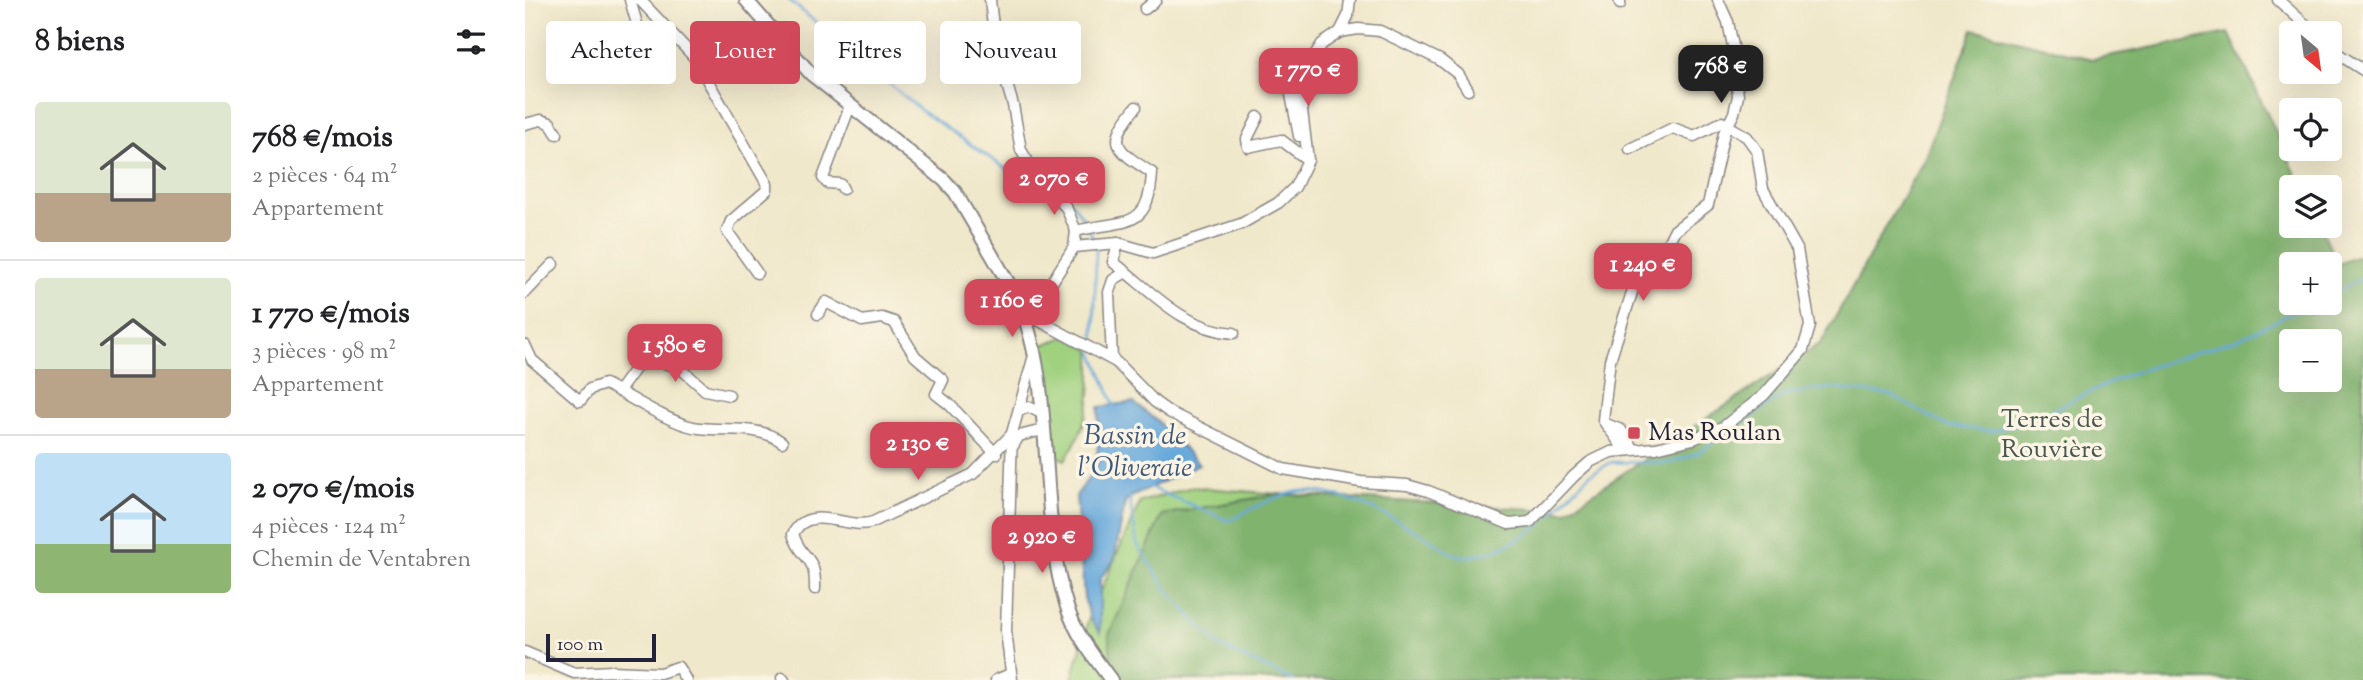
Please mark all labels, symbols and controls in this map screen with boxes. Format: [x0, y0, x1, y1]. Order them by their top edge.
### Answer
text: 8 biens [35, 21, 125, 64]
chip: Acheter [546, 21, 676, 84]
chip: Louer [690, 21, 800, 84]
chip: Filtres [814, 21, 926, 84]
chip: Nouveau [940, 21, 1081, 84]
north arrow [2279, 21, 2341, 84]
map controls [2279, 21, 2342, 392]
icon: filters [452, 23, 490, 61]
pin: 768 € [1672, 46, 1770, 105]
pin: 1 770 € [1243, 48, 1373, 108]
text: 768 € [1694, 51, 1748, 84]
text: 1 770 € [1275, 54, 1341, 87]
button: locate [2279, 98, 2342, 161]
text: 768 €/mois [252, 117, 393, 160]
icon: home [91, 130, 175, 214]
pin: 2 070 € [989, 158, 1119, 217]
text: 2 pièces · 64 m² [252, 160, 398, 193]
text: 2 070 € [1019, 163, 1089, 196]
button: layers [2279, 175, 2342, 238]
text: Appartement [252, 193, 384, 226]
pin: 1 240 € [1578, 244, 1708, 303]
text: 1 240 € [1610, 249, 1676, 282]
button: + [2279, 252, 2342, 315]
pin: 1 160 € [947, 280, 1077, 339]
text: 1 160 € [980, 285, 1044, 318]
text: 1 770 €/mois [252, 293, 410, 336]
icon: home [91, 306, 175, 390]
pin: 1 580 € [610, 324, 740, 384]
button: − [2279, 329, 2342, 392]
text: 1 580 € [643, 330, 707, 363]
text: 3 pièces · 98 m² [252, 336, 396, 369]
text: Appartement [252, 369, 384, 402]
park label: Terres de Rouvière [2001, 402, 2103, 469]
place label: Mas Roulan [1648, 415, 1781, 452]
water label: Bassin de l'Oliveraie [1078, 417, 1192, 489]
pin: 2 130 € [853, 422, 983, 482]
marker: Mas Roulan [1626, 425, 1642, 441]
text: 2 130 € [886, 428, 950, 461]
text: 2 070 €/mois [252, 468, 414, 511]
icon: home [91, 481, 175, 565]
text: 4 pièces · 124 m² [252, 511, 406, 544]
pin: 2 920 € [977, 516, 1107, 575]
text: 2 920 € [1008, 521, 1076, 554]
text: Chemin de Ventabren [252, 544, 471, 577]
scale bar [546, 631, 656, 663]
text: 100 m [557, 632, 603, 659]

